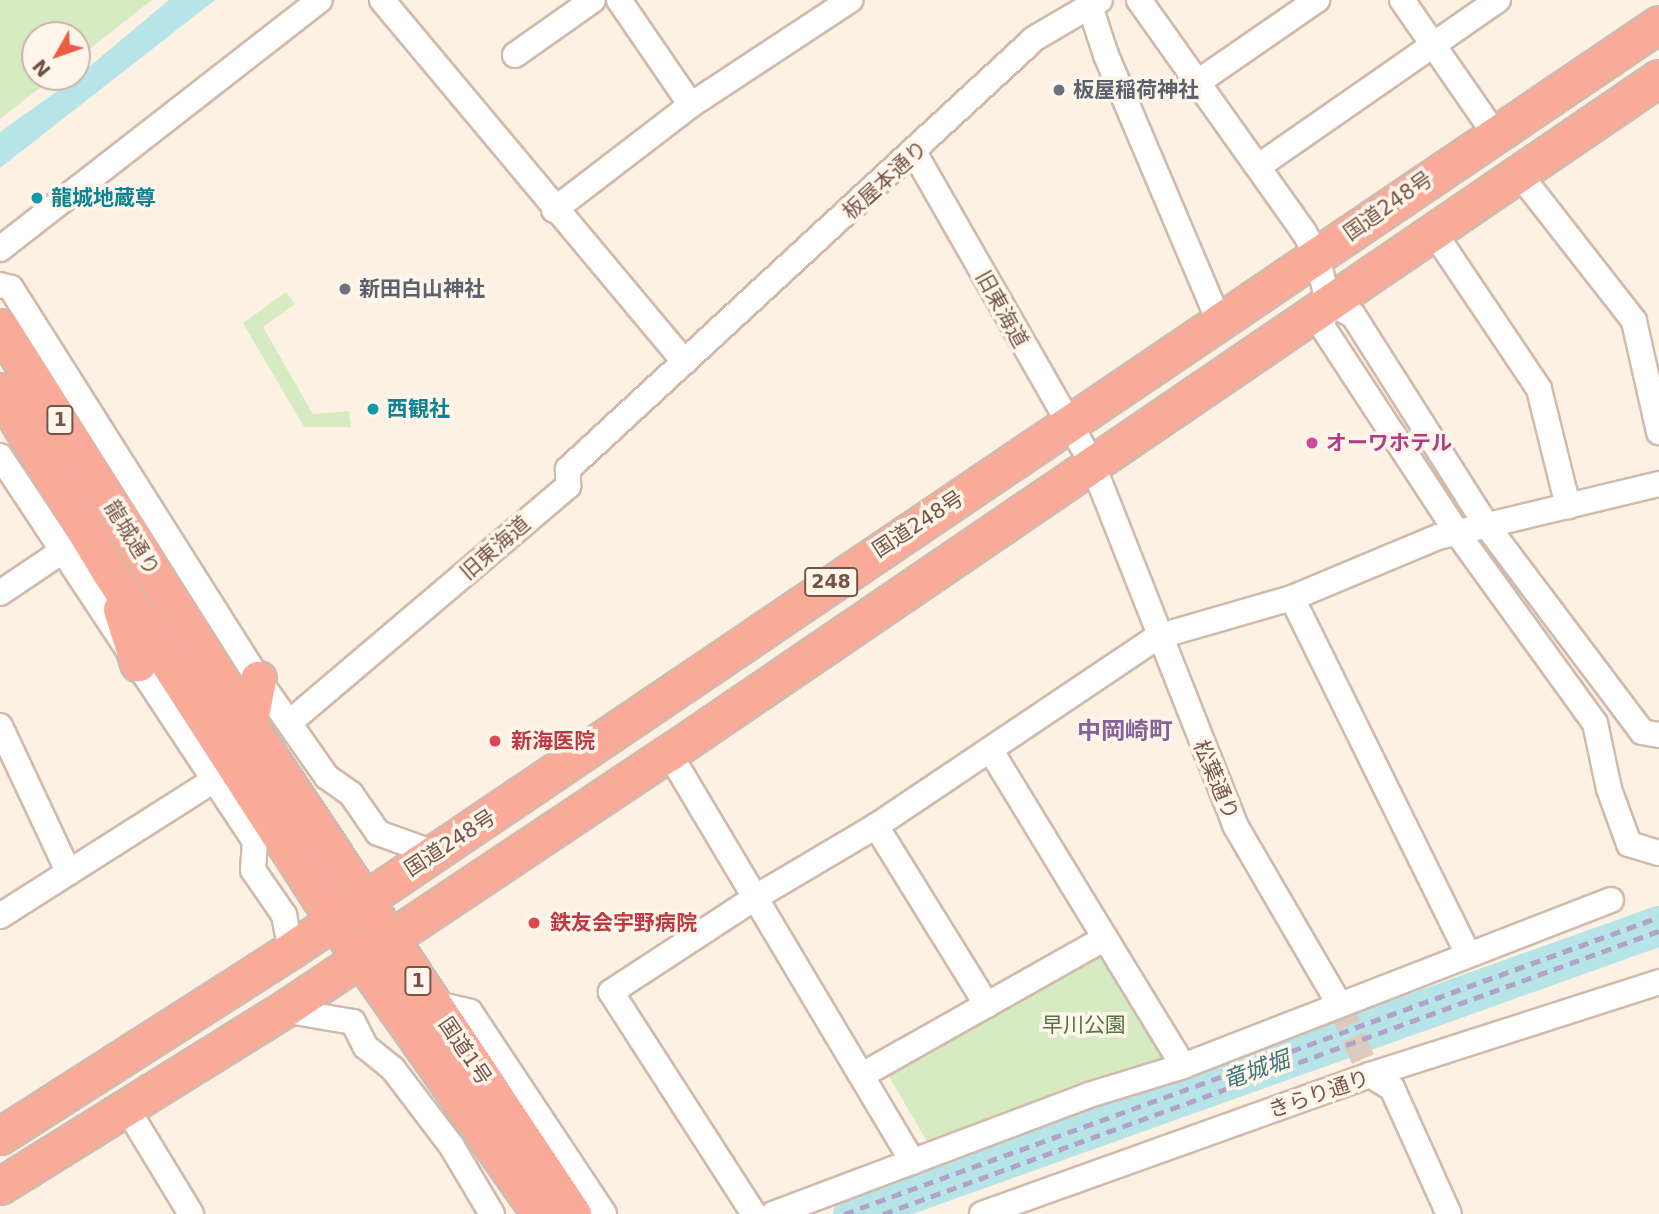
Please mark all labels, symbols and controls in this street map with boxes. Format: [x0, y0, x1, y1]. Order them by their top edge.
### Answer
north arrow [21, 21, 91, 91]
text: N [28, 55, 55, 81]
place label: 板屋稲荷神社 [1073, 77, 1199, 103]
marker: 板屋稲荷神社 [1051, 82, 1067, 98]
street label: 板屋本通り [838, 136, 932, 224]
street label: 国道248号 [1339, 166, 1437, 246]
place label: 龍城地蔵尊 [51, 185, 156, 211]
marker: 龍城地蔵尊 [29, 190, 45, 206]
street label: 旧東海道 [971, 266, 1033, 352]
place label: 新田白山神社 [359, 276, 485, 302]
marker: 新田白山神社 [337, 281, 353, 297]
place label: 西観社 [387, 396, 450, 422]
marker: 西観社 [365, 401, 381, 417]
road number: 1 [46, 404, 74, 436]
place label: オーワホテル [1326, 430, 1452, 456]
marker: オーワホテル [1304, 435, 1320, 451]
street label: 国道248号 [868, 485, 968, 563]
street label: 龍城通り [99, 496, 165, 580]
street label: 旧東海道 [455, 511, 535, 585]
road number: 248 [803, 566, 859, 597]
district label: 中岡崎町 [1077, 718, 1173, 746]
place label: 新海医院 [511, 728, 595, 754]
marker: 新海医院 [485, 731, 505, 751]
street label: 松葉通り [1188, 736, 1244, 824]
street label: 国道248号 [400, 804, 500, 882]
place label: 鉄友会宇野病院 [550, 910, 697, 936]
marker: 鉄友会宇野病院 [524, 913, 544, 933]
road number: 1 [404, 965, 432, 996]
street label: 国道1号 [433, 1012, 497, 1090]
park label: 早川公園 [1042, 1012, 1126, 1038]
water label: 竜城堀 [1219, 1045, 1293, 1095]
street label: きらり通り [1265, 1065, 1373, 1123]

